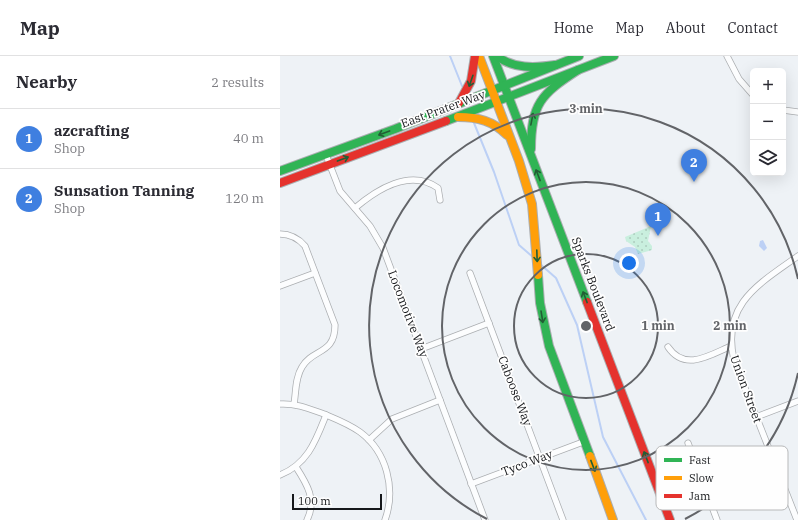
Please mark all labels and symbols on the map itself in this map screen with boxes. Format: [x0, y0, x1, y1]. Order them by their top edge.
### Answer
one-way arrow [467, 74, 474, 87]
street label: East Prater Way [399, 86, 488, 131]
text: 3 min [569, 101, 603, 116]
one-way arrow [529, 113, 537, 126]
one-way arrow [378, 130, 391, 137]
pin: 2 [681, 149, 707, 182]
one-way arrow [336, 155, 348, 163]
one-way arrow [534, 170, 542, 182]
pin: 1 [645, 203, 671, 236]
street label: Sparks Boulevard [569, 235, 618, 333]
one-way arrow [533, 249, 541, 262]
your location [619, 253, 639, 273]
street label: Locomotive Way [385, 268, 432, 360]
one-way arrow [580, 291, 588, 303]
one-way arrow [539, 310, 547, 323]
text: 1 min [641, 318, 675, 333]
text: 2 min [713, 318, 747, 333]
centre of rings [579, 319, 593, 333]
street label: Union Street [727, 353, 766, 425]
street label: Caboose Way [495, 354, 536, 429]
street label: Tyco Way [499, 446, 555, 479]
legend [656, 446, 788, 510]
one-way arrow [641, 452, 649, 464]
text: Fast [689, 453, 711, 467]
one-way arrow [589, 460, 597, 472]
text: Slow [689, 471, 714, 485]
text: Jam [689, 489, 711, 503]
scale bar [292, 492, 382, 511]

